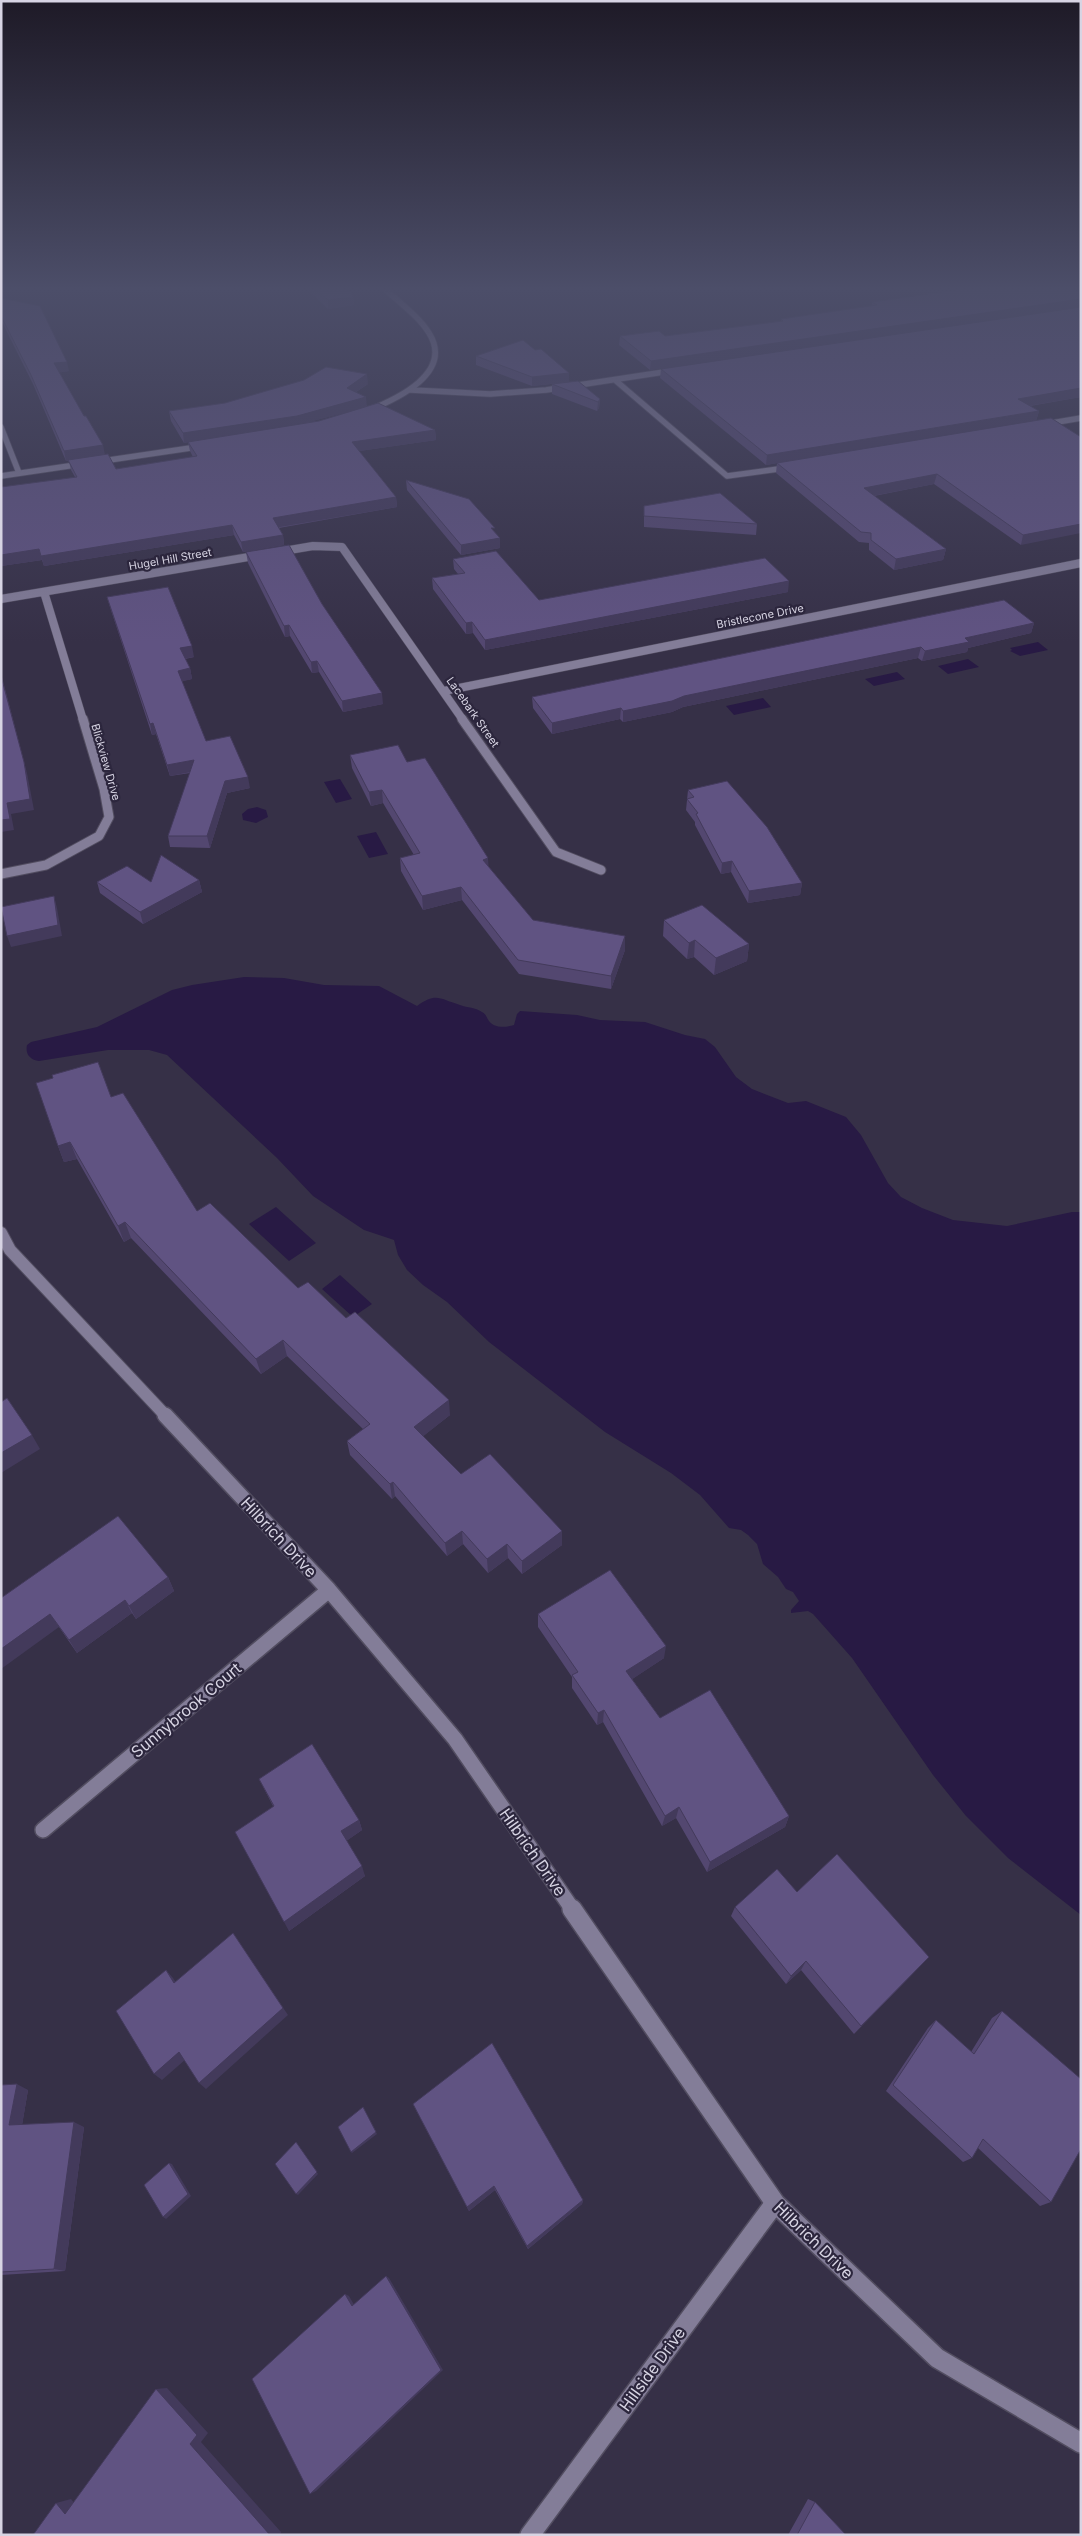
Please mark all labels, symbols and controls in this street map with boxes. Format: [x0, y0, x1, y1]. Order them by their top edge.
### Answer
street label: Hugel Hill Street [127, 545, 213, 573]
street label: Bristlecone Drive [715, 601, 805, 631]
street label: Lacebark Street [444, 674, 503, 750]
street label: Blickview Drive [88, 722, 124, 802]
street label: Hilbrich Drive [237, 1493, 321, 1581]
street label: Sunnybrook Court [127, 1658, 245, 1762]
street label: Hilbrich Drive [495, 1804, 571, 1900]
street label: Hilbrich Drive [770, 2197, 858, 2283]
street label: Hillside Drive [615, 2323, 689, 2415]

